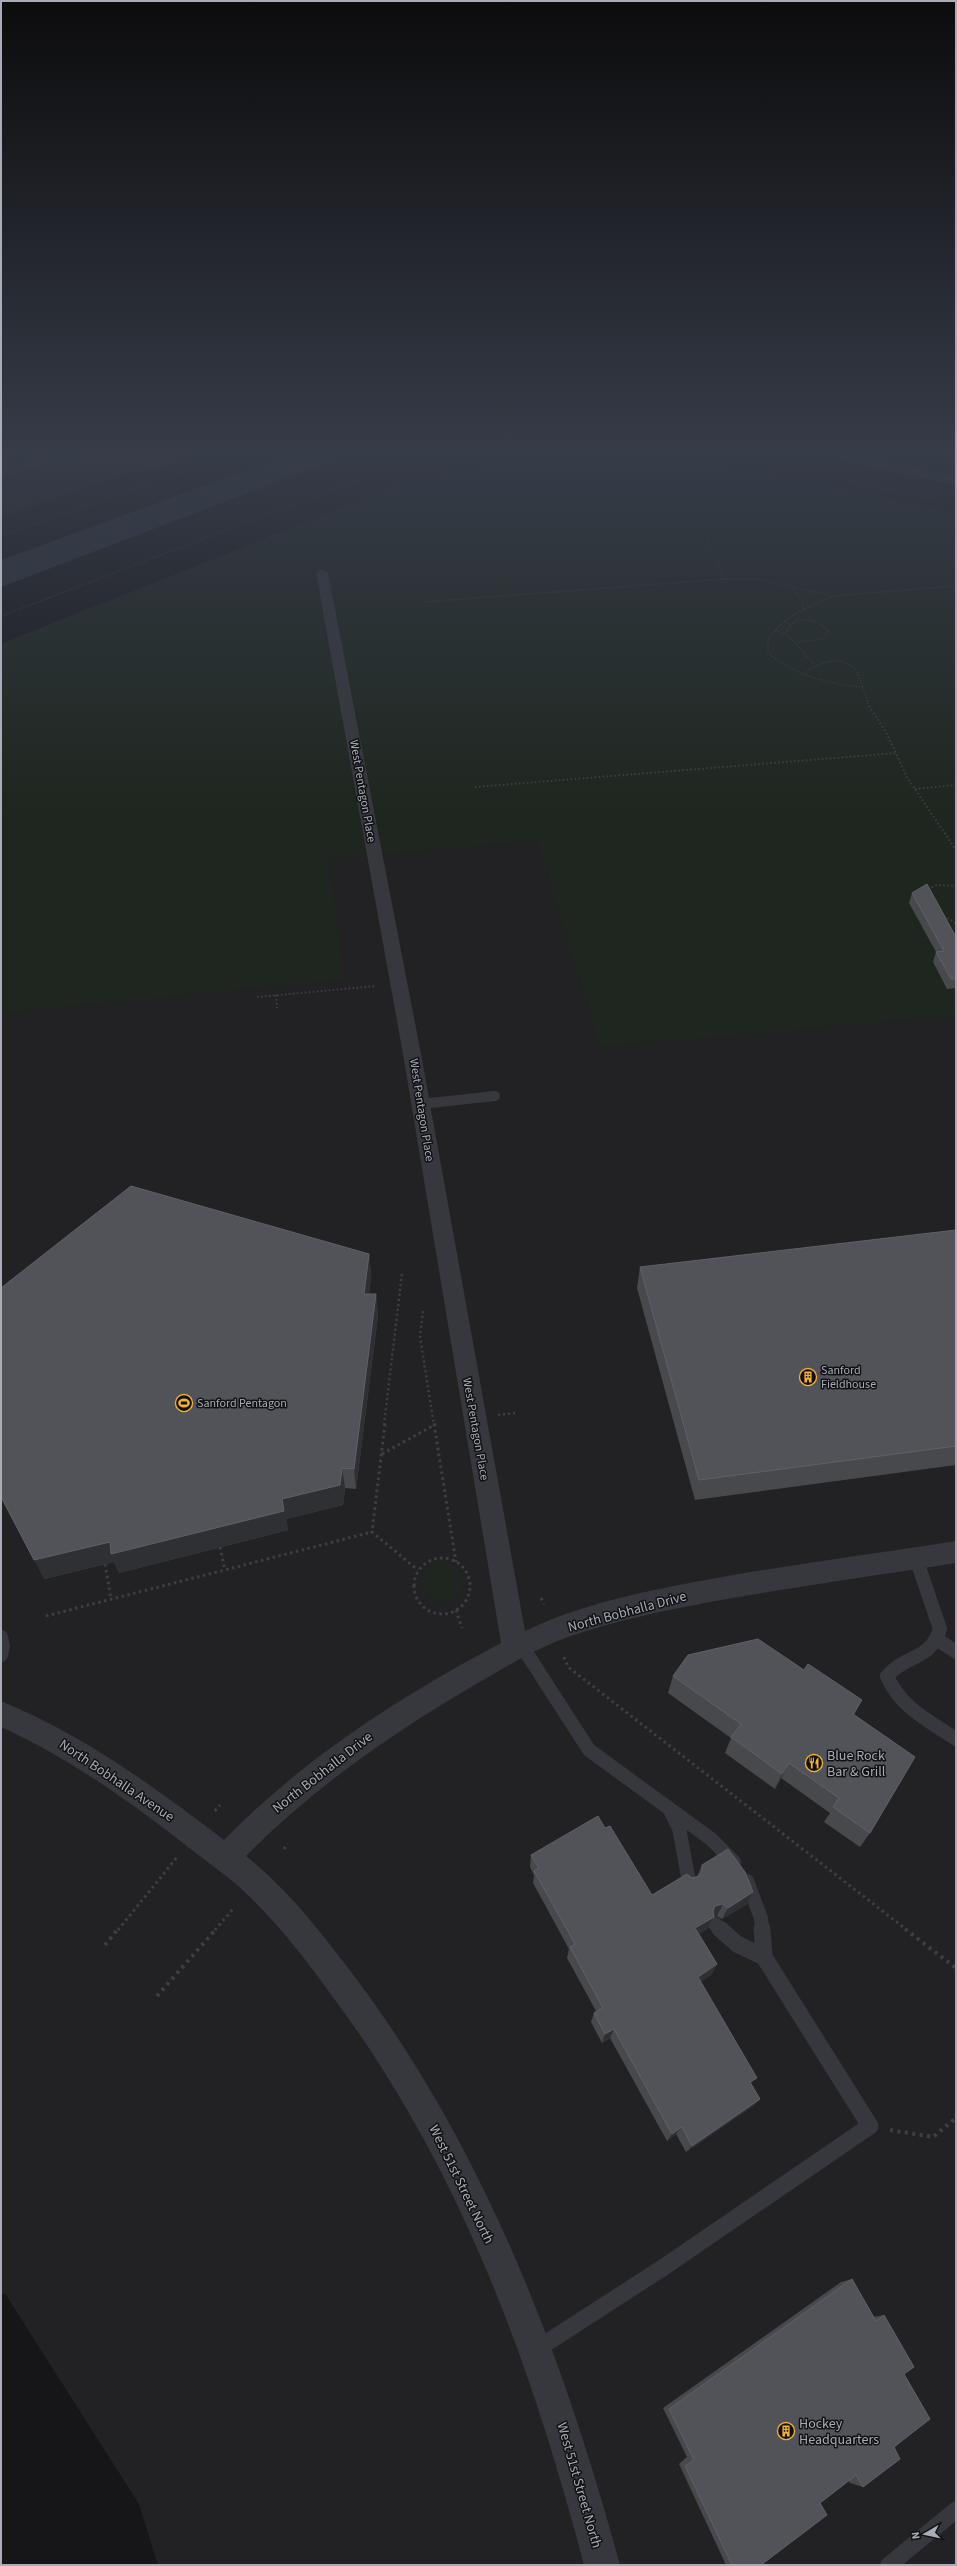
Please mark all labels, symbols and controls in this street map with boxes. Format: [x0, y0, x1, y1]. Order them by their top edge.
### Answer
street label: West Pentagon Place [345, 738, 380, 844]
street label: West Pentagon Place [405, 1057, 438, 1163]
place label: Sanford Fieldhouse [821, 1362, 876, 1393]
building icon: Sanford Fieldhouse [798, 1367, 818, 1387]
street label: West Pentagon Place [458, 1376, 493, 1482]
sports icon: Sanford Pentagon [174, 1393, 194, 1413]
place label: Sanford Pentagon [197, 1395, 287, 1412]
street label: North Bobhalla Drive [566, 1586, 689, 1637]
street label: North Bobhalla Drive [268, 1727, 377, 1818]
street label: North Bobhalla Avenue [55, 1735, 178, 1827]
place label: Blue Rock Bar & Grill [827, 1746, 886, 1782]
restaurant icon: Blue Rock Bar & Grill [804, 1753, 824, 1773]
street label: West 51st Street North [424, 2122, 499, 2247]
place label: Hockey Headquarters [799, 2414, 879, 2450]
street label: West 51st Street North [552, 2420, 607, 2550]
building icon: Hockey Headquarters [776, 2421, 796, 2441]
north arrow [905, 2514, 945, 2554]
text: N [908, 2531, 924, 2540]

